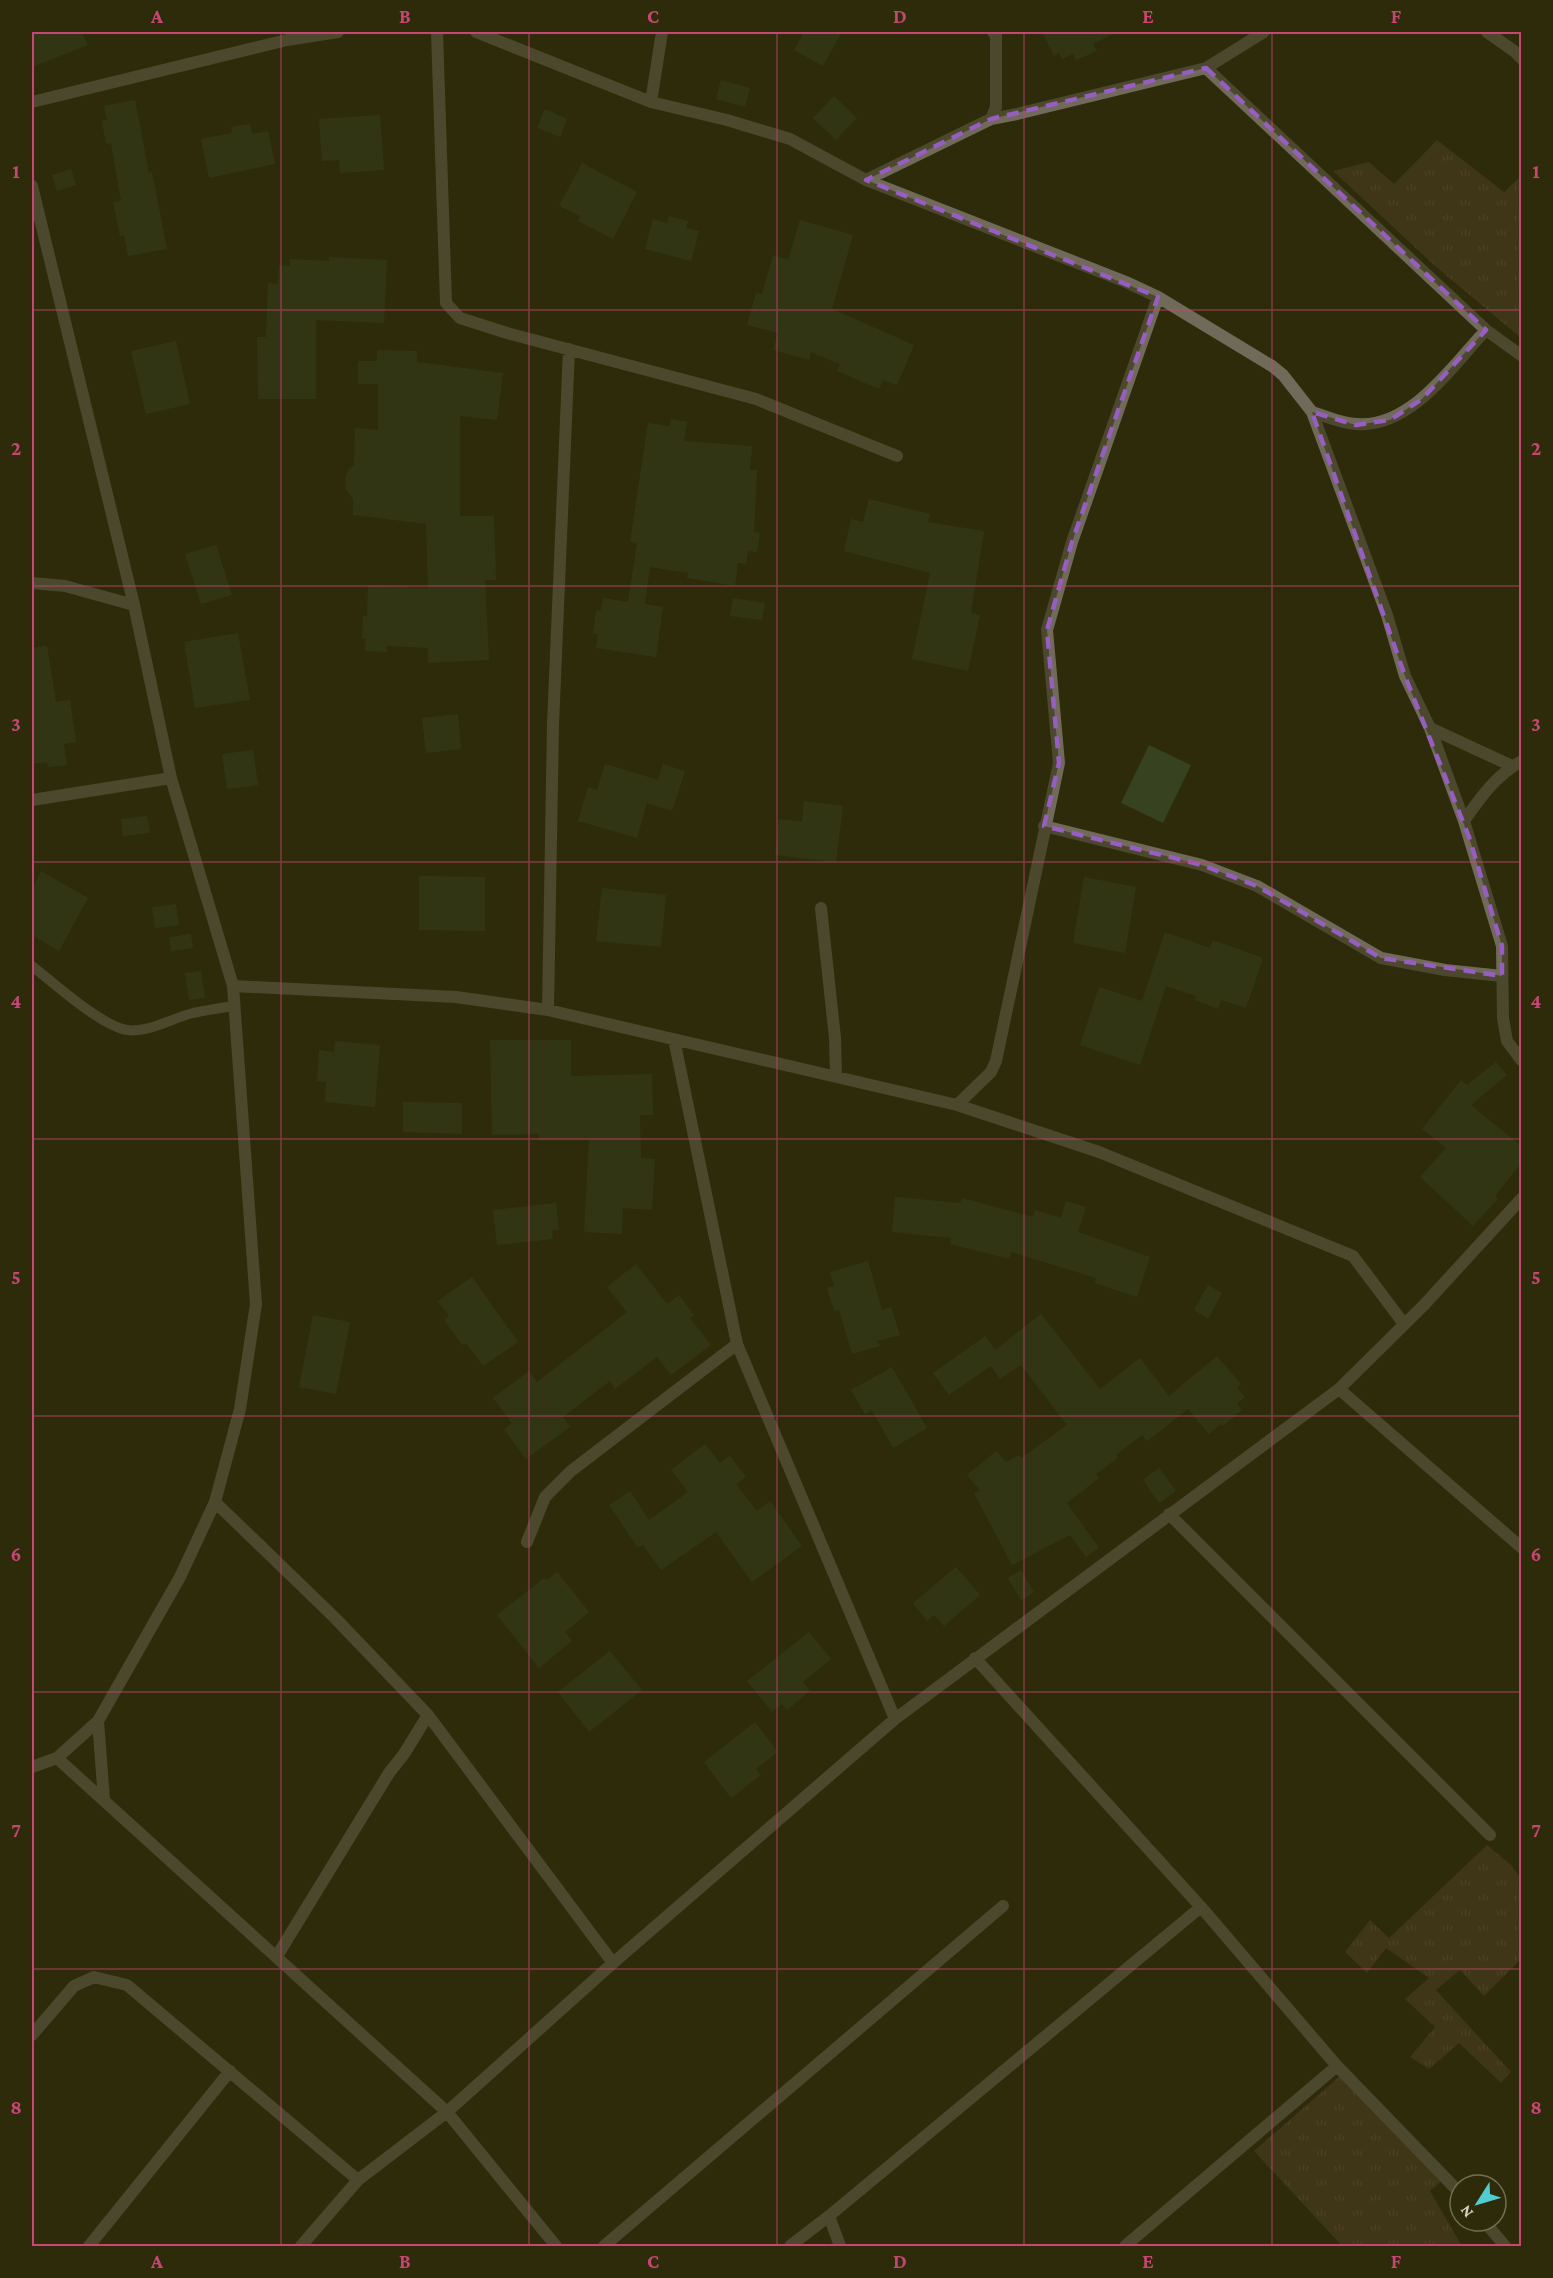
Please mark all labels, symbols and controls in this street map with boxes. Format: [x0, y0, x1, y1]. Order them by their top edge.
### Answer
text: A [150, 5, 164, 27]
text: B [399, 5, 411, 27]
text: C [647, 5, 659, 27]
text: D [893, 5, 907, 27]
text: E [1142, 5, 1154, 27]
text: F [1391, 5, 1402, 27]
text: 1 [12, 160, 20, 182]
text: 1 [1532, 160, 1540, 182]
text: 2 [11, 437, 21, 459]
text: 2 [1531, 437, 1541, 459]
text: 3 [11, 713, 21, 735]
text: 3 [1531, 713, 1541, 735]
text: 4 [11, 990, 22, 1012]
text: 4 [1531, 990, 1542, 1012]
text: 5 [11, 1266, 21, 1288]
text: 5 [1531, 1266, 1541, 1288]
text: 6 [11, 1543, 21, 1565]
text: 6 [1531, 1543, 1541, 1565]
text: 7 [11, 1819, 21, 1841]
text: 7 [1531, 1819, 1541, 1841]
text: 8 [10, 2096, 22, 2118]
text: 8 [1530, 2096, 1542, 2118]
north arrow [1448, 2173, 1508, 2233]
text: N [1456, 2202, 1476, 2221]
text: A [150, 2250, 164, 2272]
text: B [399, 2250, 411, 2272]
text: C [647, 2250, 659, 2272]
text: D [893, 2250, 907, 2272]
text: E [1142, 2250, 1154, 2272]
text: F [1391, 2250, 1402, 2272]

